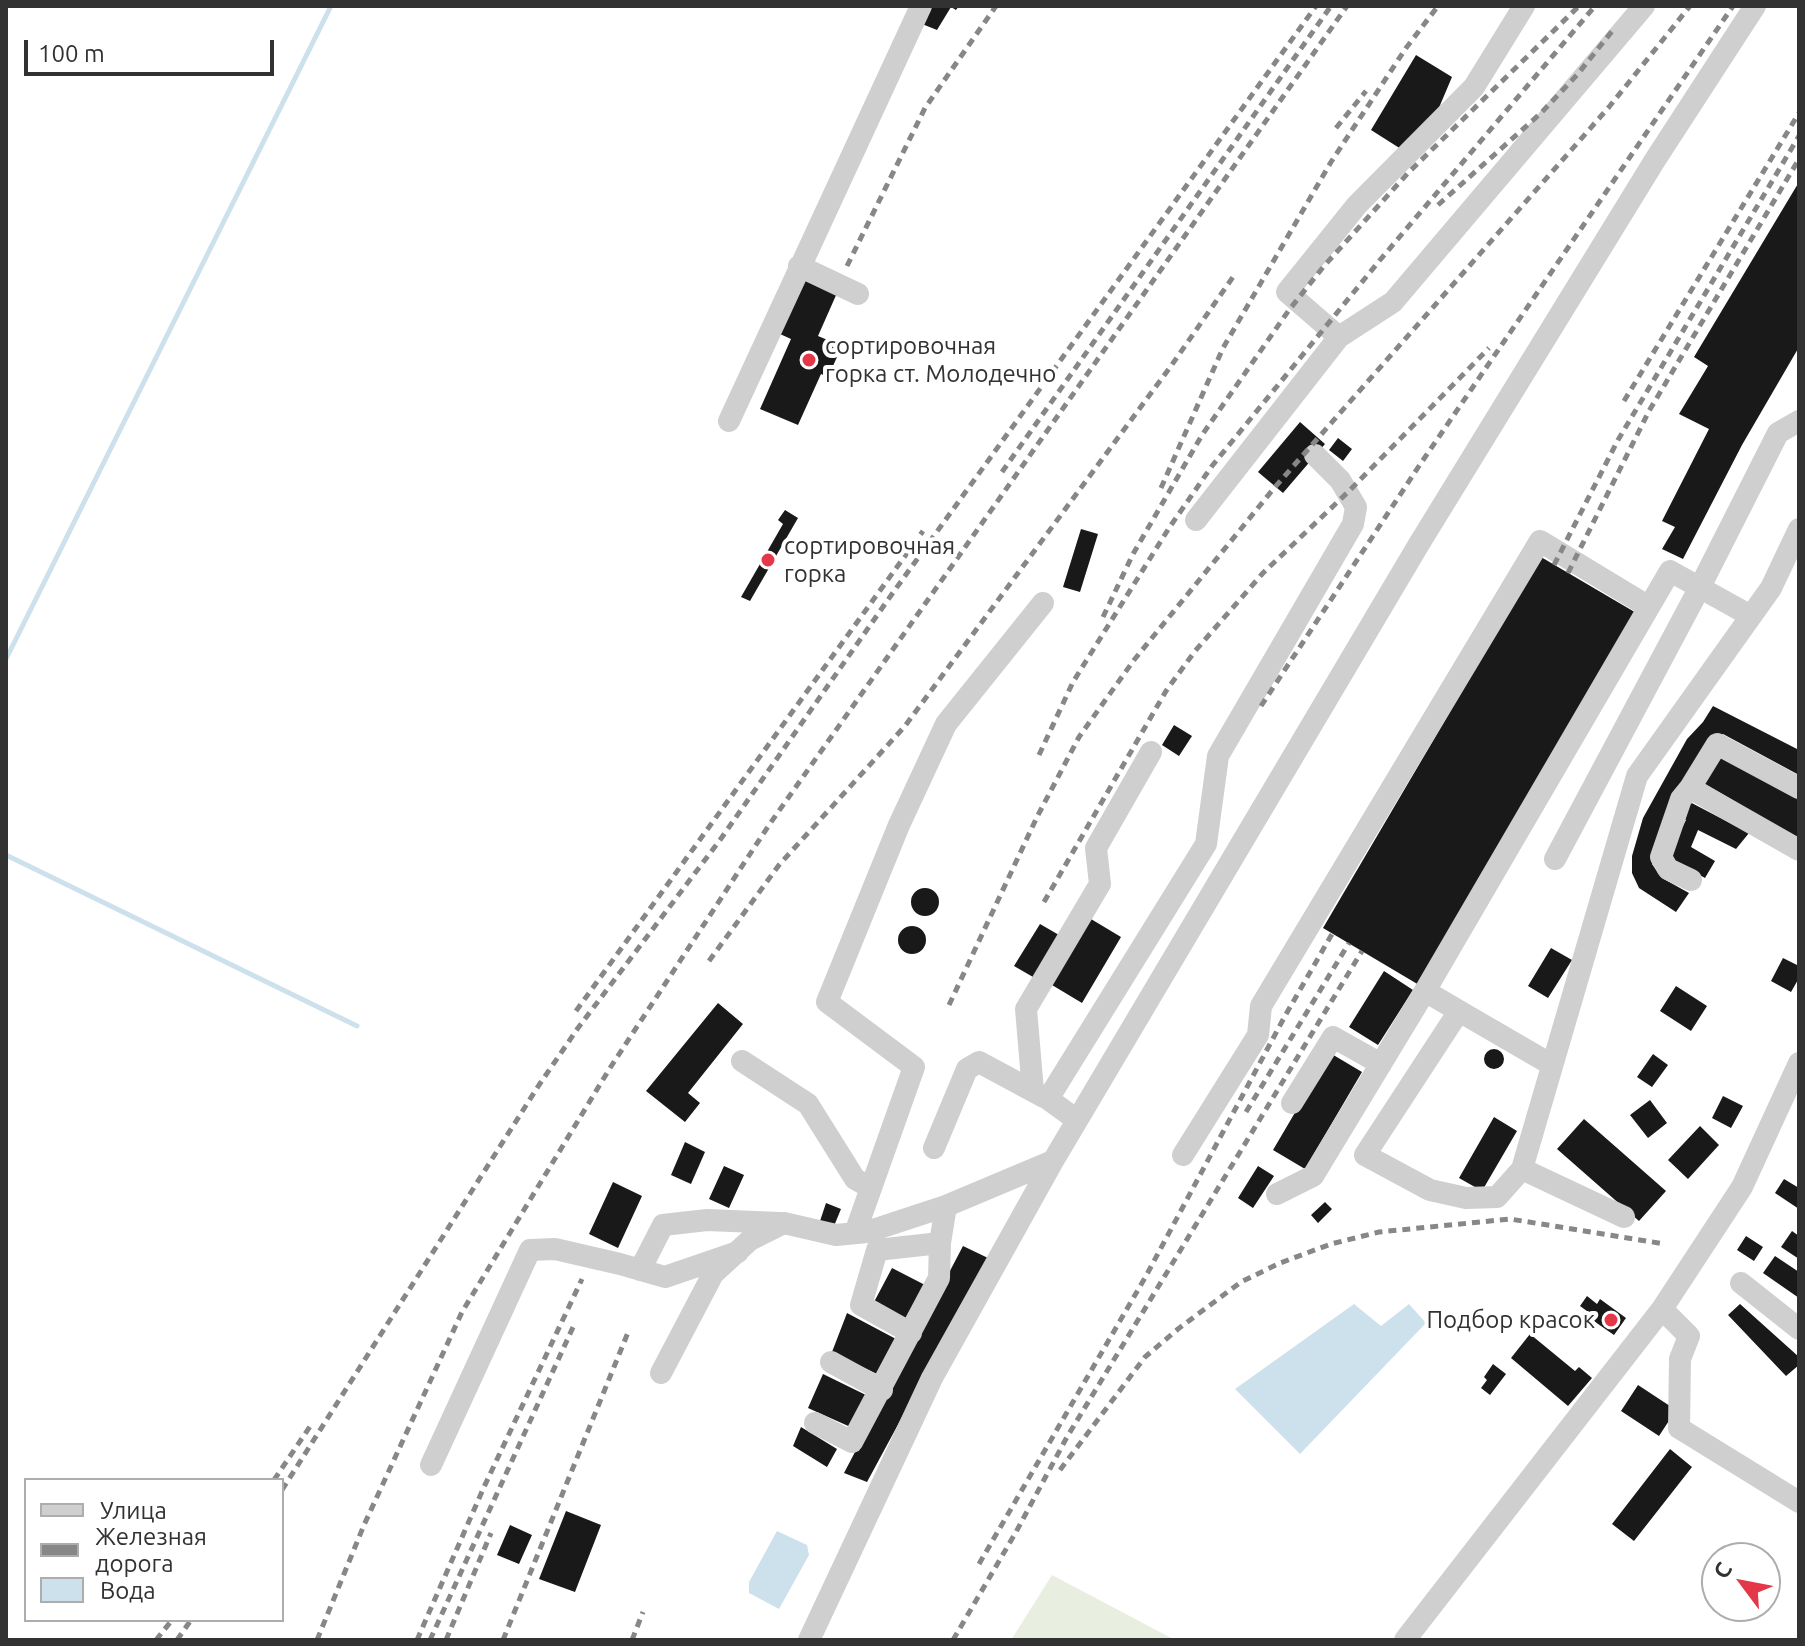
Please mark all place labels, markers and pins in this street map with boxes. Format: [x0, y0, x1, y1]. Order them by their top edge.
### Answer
place label: сортировочная горка ст. Молодечно [825, 332, 1056, 388]
marker: сортировочная горка ст. Молодечно [800, 351, 818, 369]
place label: сортировочная горка [784, 532, 955, 588]
marker: сортировочная горка [759, 551, 777, 569]
place label: Подбор красок [1426, 1306, 1595, 1334]
marker: Подбор красок [1602, 1311, 1620, 1329]

